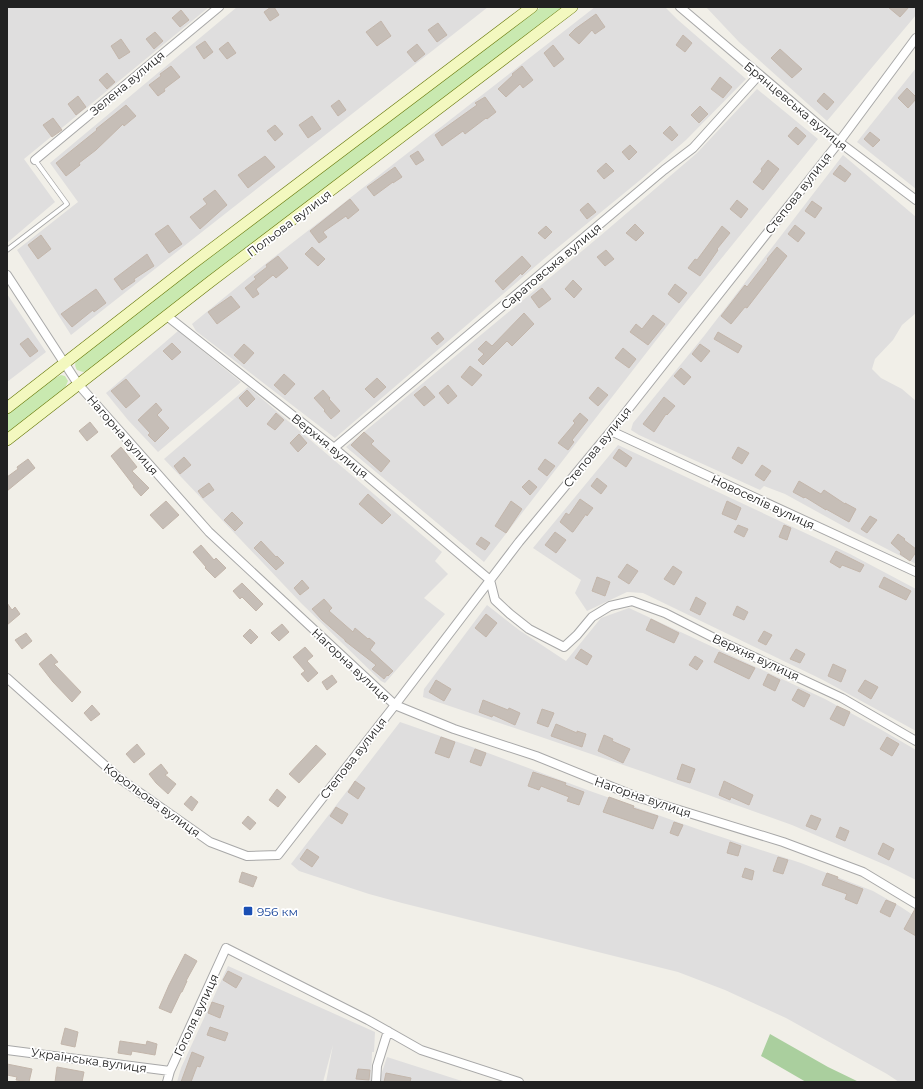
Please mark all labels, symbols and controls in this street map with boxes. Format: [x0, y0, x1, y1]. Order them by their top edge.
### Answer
street label: Зелена вулиця [87, 47, 167, 119]
street label: Брянцевська вулиця [741, 58, 851, 154]
street label: Степова вулиця [761, 149, 835, 237]
street label: Польова вулиця [244, 186, 334, 260]
street label: Саратовська вулиця [498, 220, 604, 312]
street label: Нагорна вулиця [84, 392, 162, 478]
street label: Степова вулиця [560, 404, 634, 490]
street label: Верхня вулиця [289, 410, 371, 482]
street label: Новоселів вулиця [709, 471, 817, 533]
street label: Нагорна вулиця [309, 625, 393, 705]
street label: Верхня вулиця [710, 630, 802, 684]
street label: Степова вулиця [316, 714, 390, 802]
street label: Корольова вулиця [101, 760, 203, 840]
street label: Нагорна вулиця [593, 773, 693, 821]
place label: 956 км [257, 904, 298, 919]
marker: 956 км [242, 905, 254, 917]
street label: Гоголя вулиця [170, 971, 222, 1059]
street label: Українська вулиця [30, 1044, 148, 1076]

